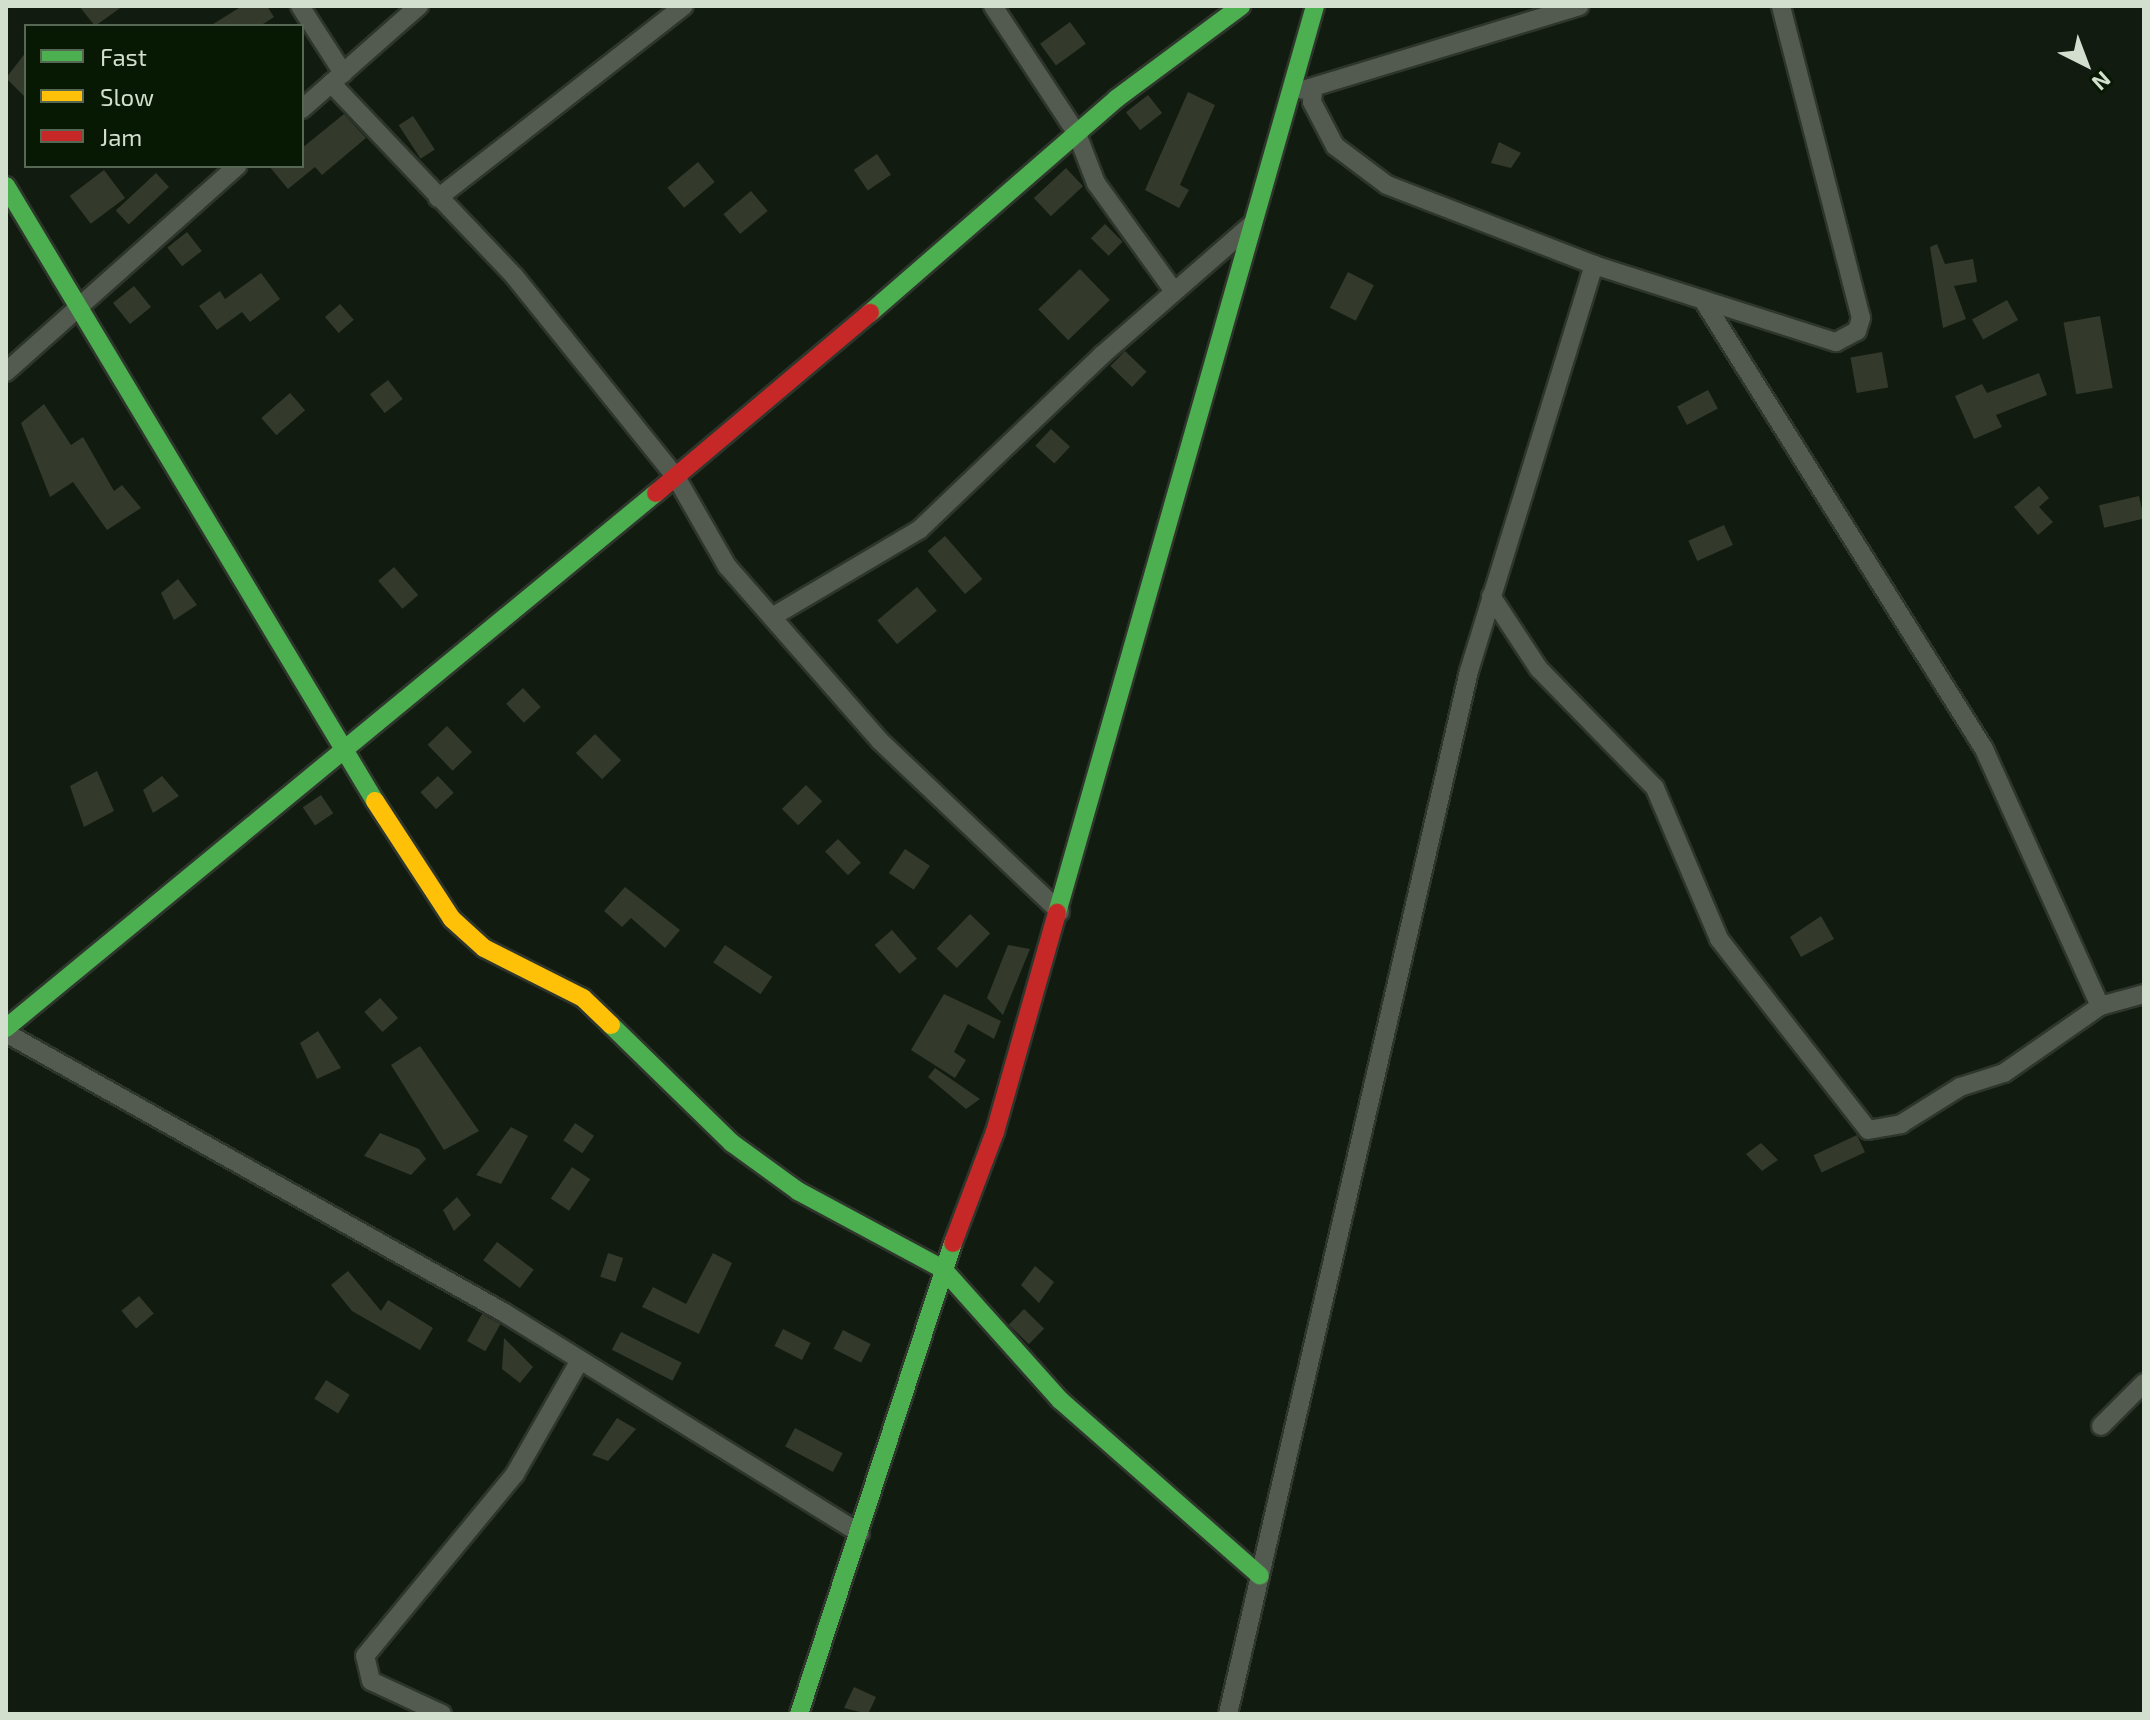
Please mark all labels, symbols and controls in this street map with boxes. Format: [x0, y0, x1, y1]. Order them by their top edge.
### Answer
legend [24, 24, 304, 168]
north arrow [2046, 24, 2126, 104]
text: Fast [100, 42, 147, 71]
text: N [2087, 67, 2117, 97]
text: Slow [100, 82, 154, 111]
text: Jam [100, 122, 142, 151]

